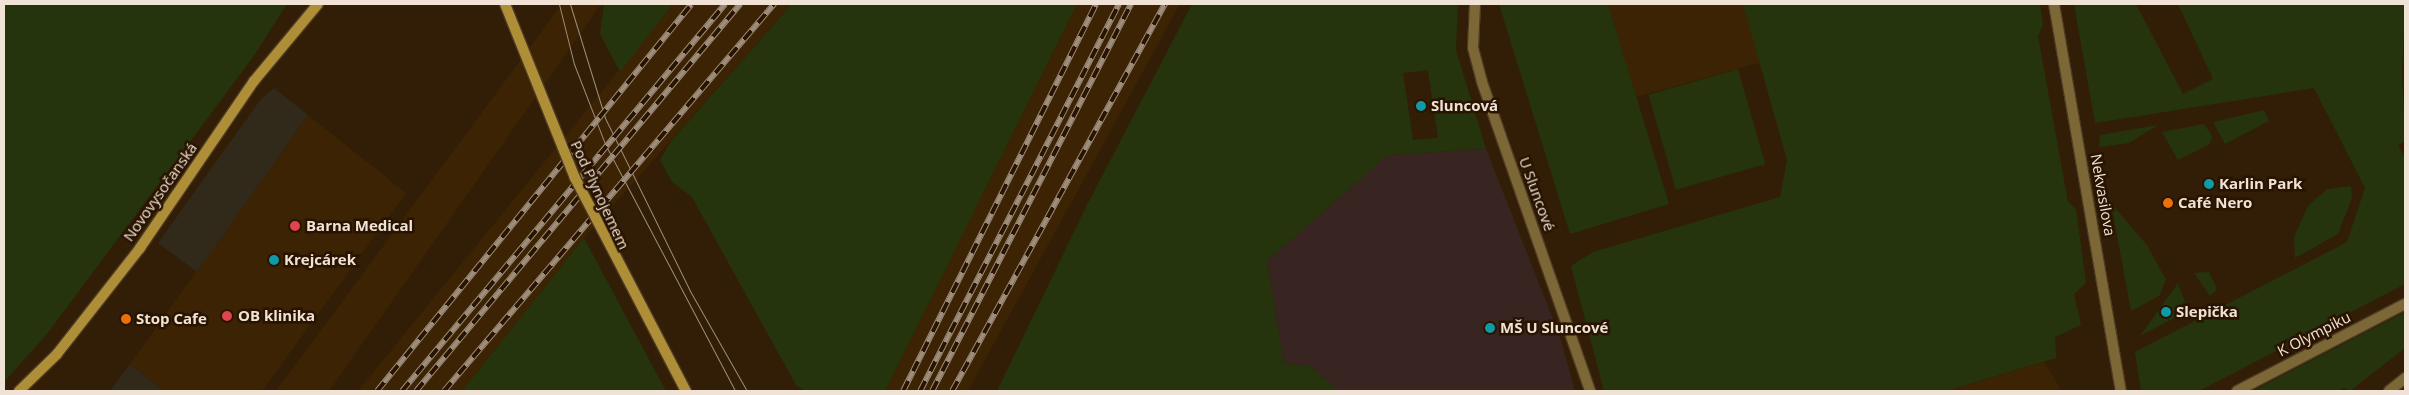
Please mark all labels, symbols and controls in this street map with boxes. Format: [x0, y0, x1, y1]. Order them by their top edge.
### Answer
place label: Sluncová [1431, 97, 1498, 115]
marker: Sluncová [1415, 100, 1427, 112]
street label: Pod Plynojemem [567, 138, 633, 252]
street label: Novovysočanská [119, 139, 201, 245]
street label: Nekvasilova [2087, 153, 2119, 237]
street label: U Sluncové [1515, 155, 1559, 233]
place label: Karlin Park [2219, 175, 2302, 193]
marker: Karlin Park [2203, 178, 2215, 190]
place label: Café Nero [2178, 194, 2252, 212]
marker: Café Nero [2162, 197, 2174, 209]
place label: Barna Medical [306, 217, 413, 235]
marker: Barna Medical [288, 219, 302, 233]
place label: Krejcárek [284, 251, 356, 269]
marker: Krejcárek [268, 254, 280, 266]
place label: Slepička [2176, 303, 2238, 321]
marker: Slepička [2160, 306, 2172, 318]
place label: OB klinika [238, 307, 315, 325]
street label: K Olympiku [2274, 308, 2354, 360]
marker: OB klinika [220, 309, 234, 323]
place label: Stop Cafe [136, 310, 207, 328]
marker: Stop Cafe [120, 313, 132, 325]
place label: MŠ U Sluncové [1500, 319, 1608, 337]
marker: MŠ U Sluncové [1484, 322, 1496, 334]

